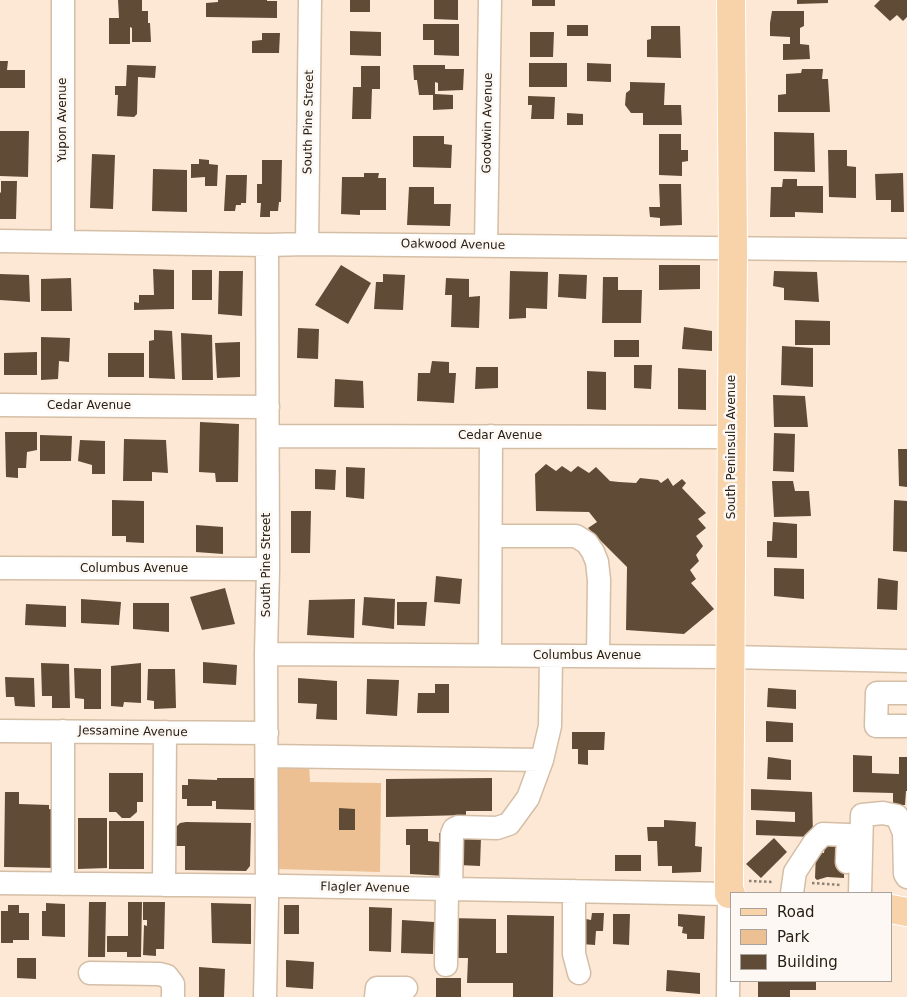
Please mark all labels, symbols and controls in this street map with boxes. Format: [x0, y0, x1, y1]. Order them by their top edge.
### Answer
street label: South Pine Street [301, 70, 317, 174]
street label: Goodwin Avenue [480, 73, 496, 173]
street label: Yupon Avenue [56, 78, 70, 162]
street label: Oakwood Avenue [401, 237, 505, 253]
street label: South Peninsula Avenue [725, 375, 739, 519]
street label: Cedar Avenue [47, 399, 131, 413]
street label: Cedar Avenue [458, 429, 542, 443]
street label: South Pine Street [260, 513, 274, 617]
street label: Columbus Avenue [80, 562, 188, 576]
street label: Columbus Avenue [533, 649, 641, 663]
street label: Jessamine Avenue [78, 724, 188, 740]
street label: Flagler Avenue [320, 880, 410, 896]
legend [730, 892, 892, 982]
text: Road [777, 903, 815, 921]
text: Park [777, 928, 809, 946]
text: Building [777, 953, 838, 971]

